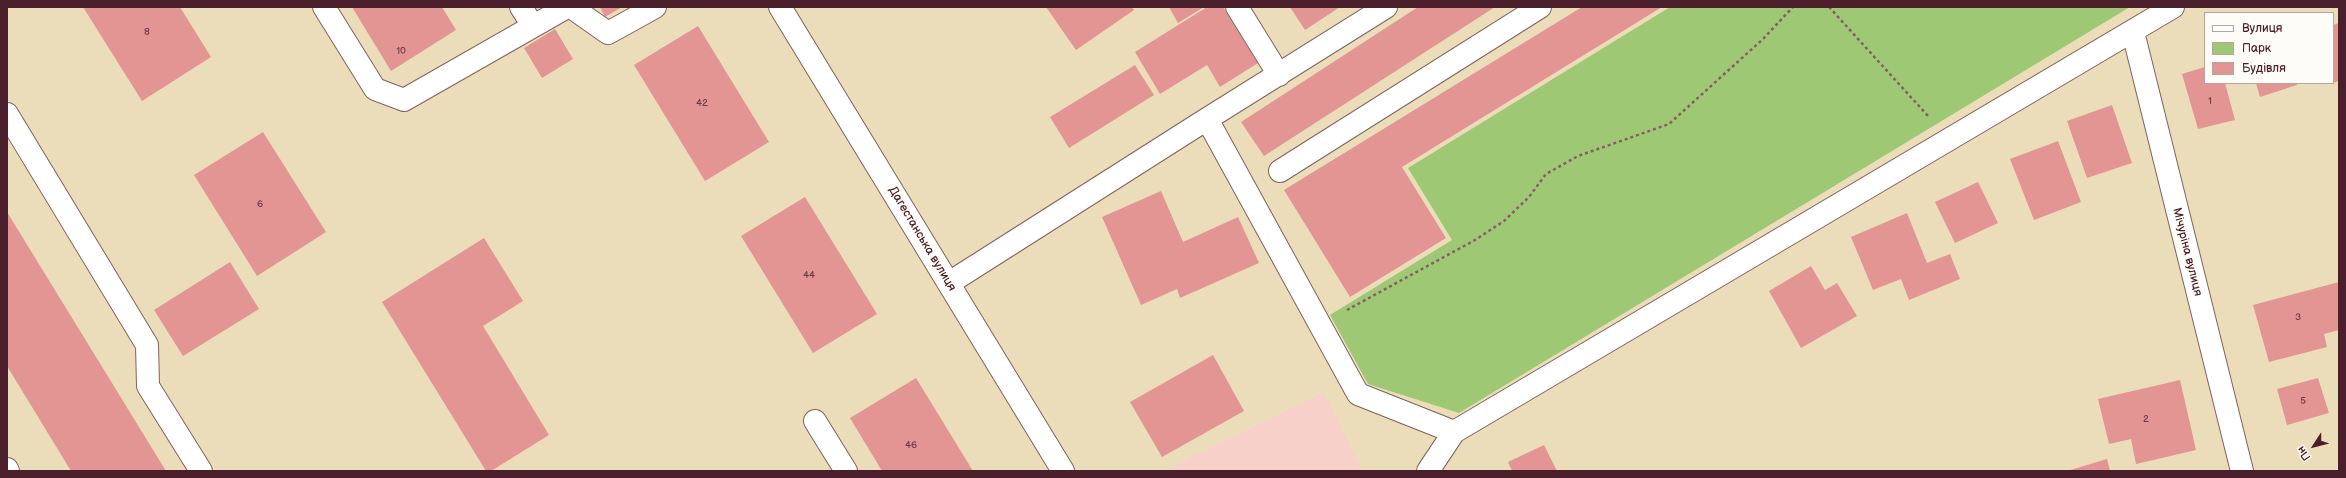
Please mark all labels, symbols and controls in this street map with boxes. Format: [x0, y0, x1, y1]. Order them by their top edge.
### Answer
legend [2204, 12, 2334, 84]
text: Вулиця [2242, 21, 2282, 36]
house number: 8 [144, 26, 150, 38]
text: Парк [2242, 41, 2271, 56]
house number: 10 [396, 45, 406, 57]
text: Будівля [2242, 61, 2286, 76]
house number: 1 [2208, 95, 2212, 107]
house number: 42 [696, 97, 708, 109]
street label: Дагестанська вулиця [885, 184, 959, 294]
house number: 6 [257, 198, 263, 210]
street label: Мічуріна вулиця [2169, 206, 2205, 298]
house number: 44 [803, 269, 815, 281]
house number: 3 [2295, 311, 2301, 323]
house number: 5 [2300, 395, 2306, 407]
house number: 2 [2143, 413, 2149, 425]
north arrow [2294, 426, 2334, 466]
house number: 46 [905, 439, 917, 451]
text: Пн [2294, 444, 2313, 463]

